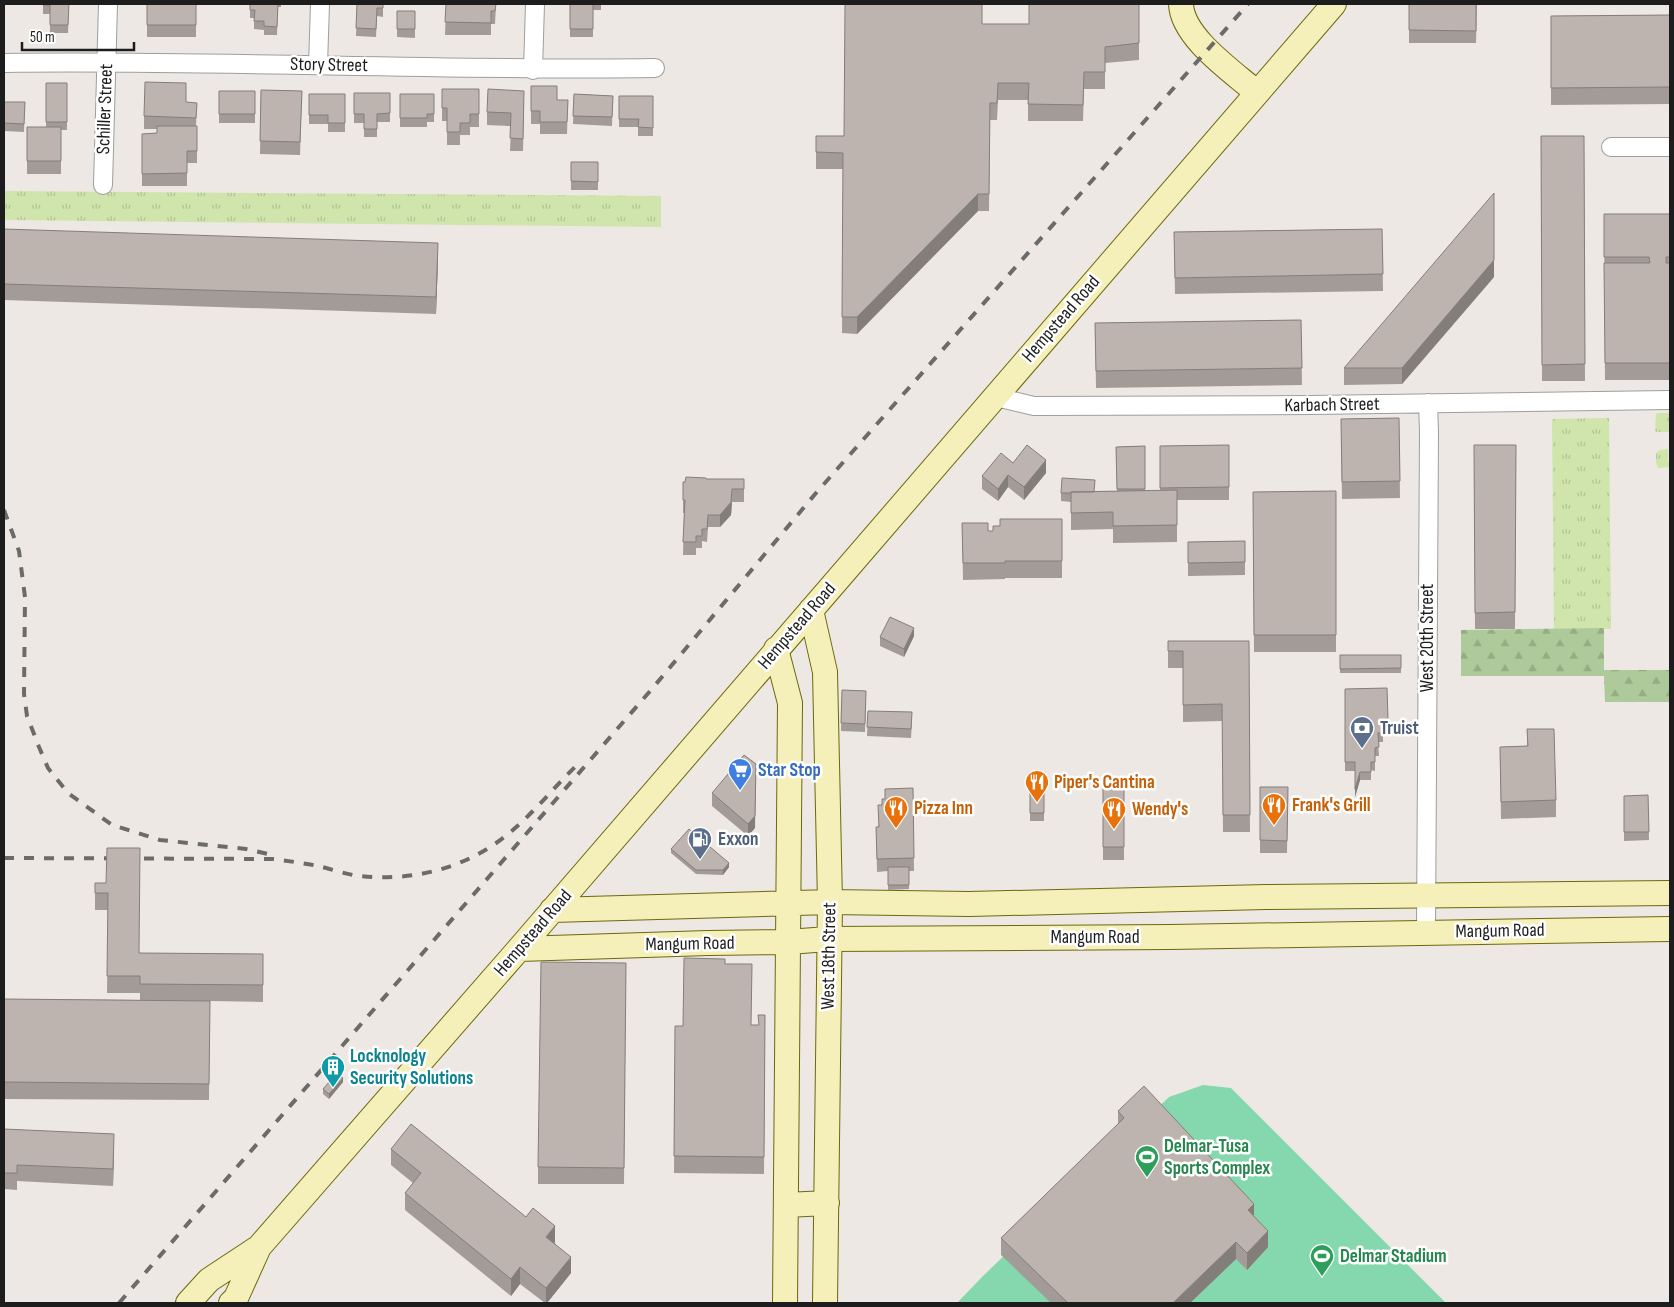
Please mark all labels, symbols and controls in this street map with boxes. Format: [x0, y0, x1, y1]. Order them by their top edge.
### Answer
scale bar [22, 20, 135, 52]
text: 50 m [30, 28, 55, 47]
street label: Story Street [290, 53, 368, 77]
street label: Schiller Street [92, 63, 118, 155]
street label: Hempstead Road [1017, 271, 1105, 367]
street label: Karbach Street [1284, 393, 1380, 417]
street label: Hempstead Road [753, 578, 841, 674]
street label: West 20th Street [1416, 583, 1439, 692]
bank icon: Truist [1349, 715, 1375, 749]
place label: Truist [1380, 717, 1419, 740]
supermarket icon: Star Stop [727, 757, 753, 791]
place label: Star Stop [758, 759, 821, 782]
restaurant icon: Piper's Cantina [1024, 769, 1050, 803]
place label: Piper's Cantina [1054, 771, 1155, 794]
restaurant icon: Frank's Grill [1261, 792, 1287, 826]
place label: Frank's Grill [1292, 794, 1371, 817]
restaurant icon: Pizza Inn [883, 795, 909, 829]
restaurant icon: Wendy's [1101, 796, 1127, 830]
place label: Pizza Inn [914, 797, 973, 820]
place label: Wendy's [1132, 798, 1188, 821]
fuel station icon: Exxon [687, 826, 713, 860]
place label: Exxon [718, 828, 759, 851]
street label: Hempstead Road [489, 885, 577, 981]
street label: West 18th Street [817, 902, 841, 1010]
street label: Mangum Road [1455, 919, 1545, 943]
street label: Mangum Road [1050, 926, 1140, 949]
street label: Mangum Road [645, 932, 735, 956]
place label: Locknology Security Solutions [350, 1045, 473, 1090]
building icon: Locknology Security Solutions [320, 1054, 346, 1088]
place label: Delmar-Tusa Sports Complex [1164, 1135, 1270, 1180]
sports icon: Delmar-Tusa Sports Complex [1134, 1144, 1160, 1178]
sports icon: Delmar Stadium [1309, 1243, 1335, 1277]
place label: Delmar Stadium [1340, 1245, 1447, 1268]

